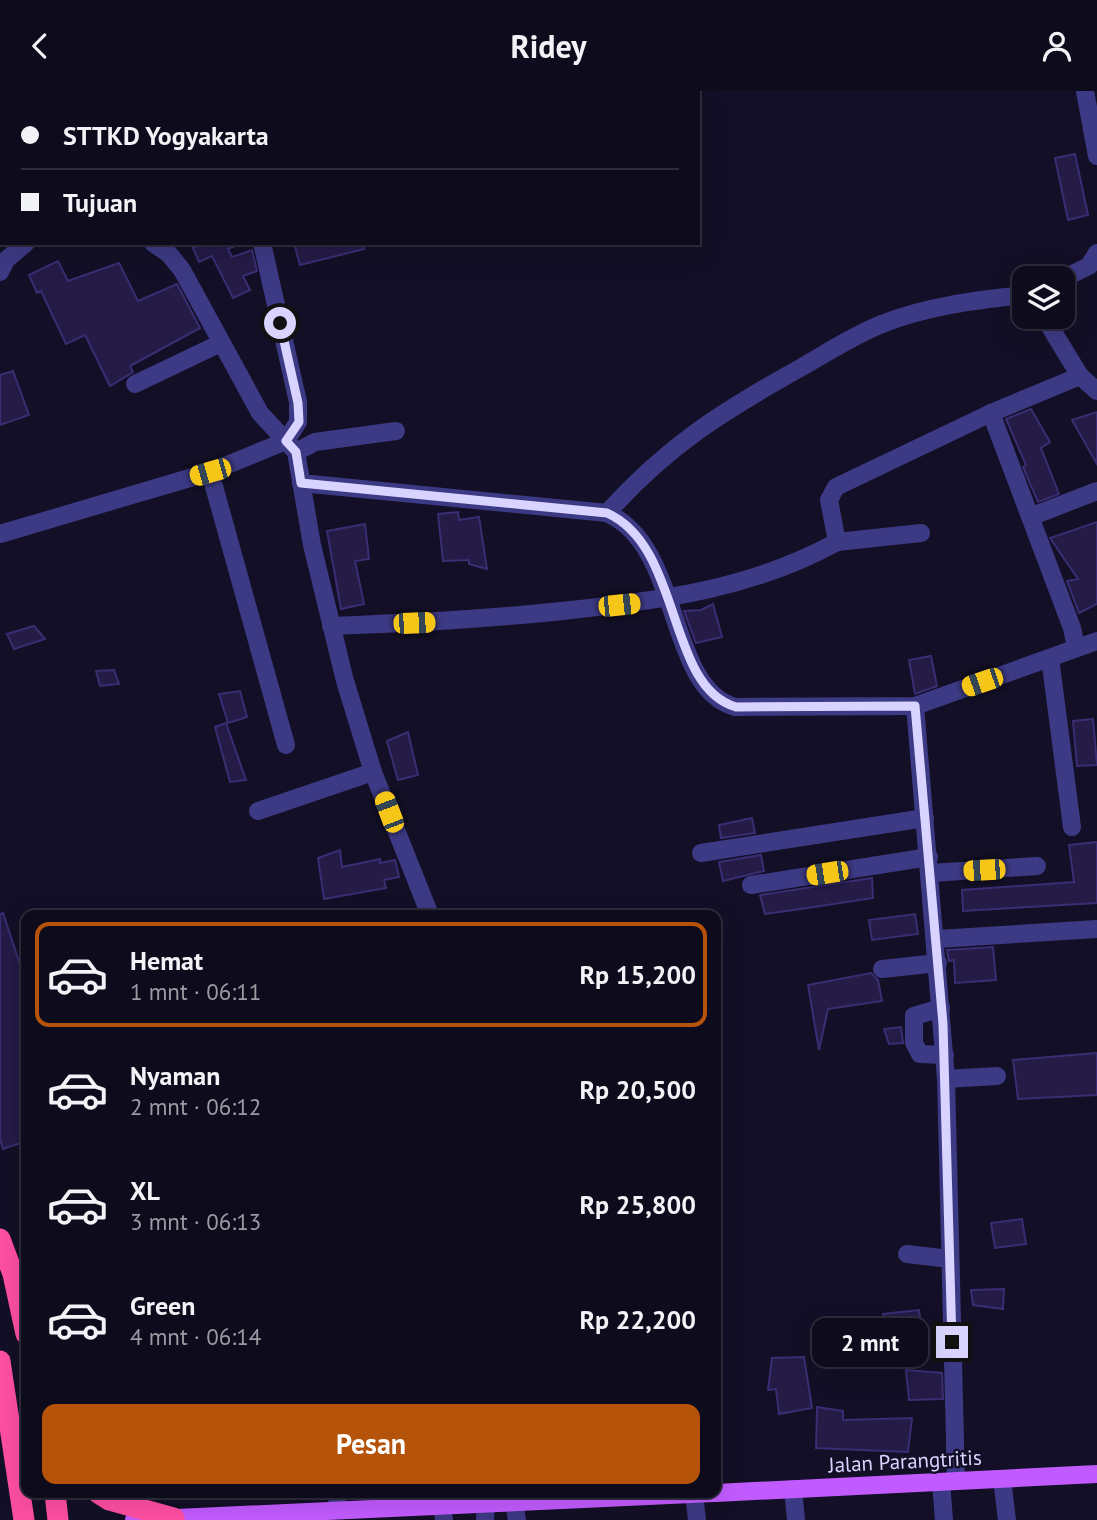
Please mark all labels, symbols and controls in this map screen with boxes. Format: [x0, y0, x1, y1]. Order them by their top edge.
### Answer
text: Ridey [510, 25, 587, 67]
icon: back [21, 27, 59, 65]
icon: person [1038, 27, 1076, 65]
text: STTKD Yogyakarta [63, 119, 269, 152]
text: Tujuan [63, 186, 137, 219]
map controls [1012, 266, 1075, 329]
button: layers [1012, 266, 1075, 329]
route start [264, 307, 296, 339]
car [187, 456, 234, 488]
car [598, 592, 641, 618]
car [393, 612, 436, 634]
car [959, 665, 1006, 699]
car [372, 789, 407, 835]
car [963, 858, 1006, 882]
car [805, 859, 850, 887]
icon: car [46, 943, 109, 1006]
text: Hemat [130, 944, 203, 977]
text: Rp 15,200 [579, 958, 696, 991]
text: 1 mnt · 06:11 [130, 977, 261, 1006]
icon: car [46, 1058, 109, 1121]
text: Nyaman [130, 1059, 220, 1092]
text: Rp 20,500 [579, 1073, 696, 1106]
text: 2 mnt · 06:12 [130, 1092, 261, 1121]
icon: car [46, 1173, 109, 1236]
text: XL [130, 1174, 160, 1207]
text: Rp 25,800 [579, 1188, 696, 1221]
text: 3 mnt · 06:13 [130, 1207, 261, 1236]
icon: car [46, 1288, 109, 1351]
text: Green [130, 1289, 195, 1322]
text: Rp 22,200 [579, 1303, 696, 1336]
callout: 2 mnt [812, 1317, 928, 1367]
text: 4 mnt · 06:14 [130, 1322, 261, 1351]
route end [936, 1326, 968, 1358]
text: 2 mnt [841, 1328, 899, 1357]
button: Pesan [42, 1404, 700, 1484]
street label: Jalan Parangtritis [827, 1444, 982, 1479]

